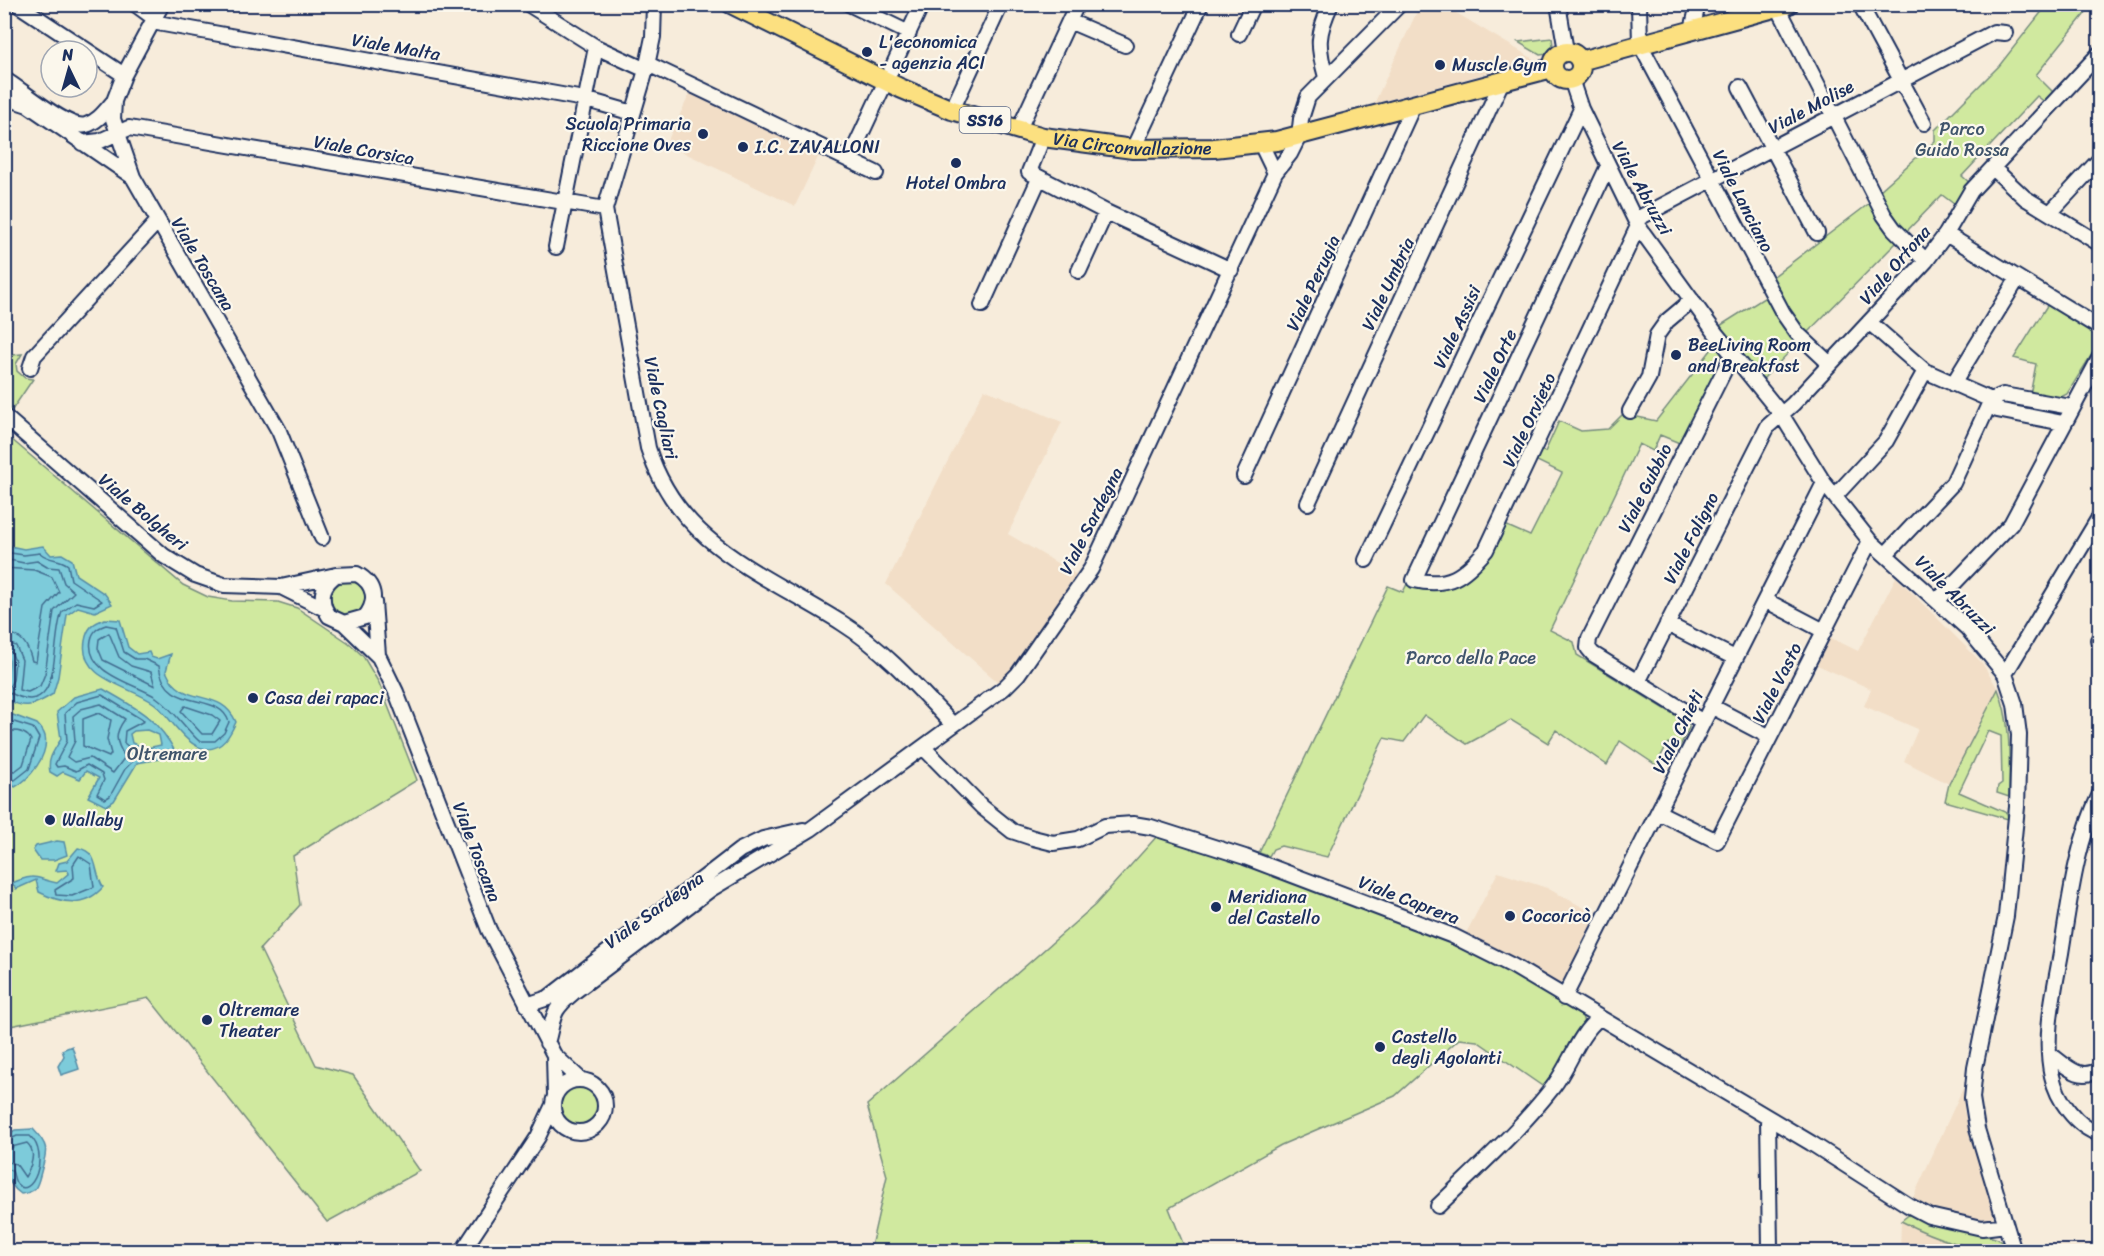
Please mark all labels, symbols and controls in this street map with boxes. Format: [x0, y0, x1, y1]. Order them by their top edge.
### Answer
street label: Viale Malta [349, 24, 444, 71]
place label: L'economica - agenzia ACI [879, 26, 985, 79]
north arrow [39, 39, 99, 99]
text: N [60, 40, 75, 70]
marker: L'economica - agenzia ACI [860, 45, 874, 59]
place label: Muscle Gym [1452, 49, 1547, 81]
marker: Muscle Gym [1433, 58, 1447, 72]
street label: Viale Molise [1762, 71, 1860, 143]
road number: SS16 [960, 107, 1010, 133]
place label: Scuola Primaria Riccione Oves [566, 108, 692, 161]
park label: Parco Guido Rossa [1915, 113, 2010, 166]
street label: Via Circonvallazione [1051, 123, 1212, 165]
street label: Viale Corsica [311, 125, 417, 175]
marker: Scuola Primaria Riccione Oves [696, 127, 710, 141]
place label: I.C. ZAVALLONI [754, 131, 880, 163]
street label: Viale Abruzzi [1603, 135, 1682, 242]
marker: I.C. ZAVALLONI [736, 140, 750, 154]
street label: Viale Lanciano [1703, 144, 1783, 258]
marker: Hotel Ombra [949, 156, 963, 170]
place label: Hotel Ombra [906, 167, 1006, 199]
street label: Viale Toscana [162, 211, 244, 317]
street label: Viale Ortona [1851, 217, 1940, 312]
street label: Viale Perugia [1277, 230, 1349, 336]
street label: Viale Umbria [1352, 231, 1424, 336]
street label: Viale Assisi [1424, 279, 1491, 374]
street label: Viale Orte [1464, 324, 1526, 408]
place label: BeeLiving Room and Breakfast [1688, 329, 1811, 382]
marker: BeeLiving Room and Breakfast [1669, 348, 1683, 362]
street label: Viale Cagliari [635, 354, 688, 463]
street label: Viale Orvieto [1493, 367, 1565, 473]
street label: Viale Gubbio [1609, 437, 1681, 539]
street label: Viale Sardegna [1050, 461, 1132, 581]
street label: Viale Bolgheri [91, 465, 196, 560]
street label: Viale Foligno [1654, 486, 1728, 590]
street label: Viale Abruzzi [1907, 547, 2004, 644]
street label: Viale Vasto [1743, 637, 1811, 729]
park label: Parco della Pace [1406, 642, 1536, 674]
place label: Casa dei rapaci [265, 682, 385, 714]
street label: Viale Chieti [1643, 684, 1713, 779]
marker: Casa dei rapaci [246, 691, 260, 705]
park label: Oltremare [127, 738, 207, 770]
street label: Viale Toscana [443, 797, 511, 907]
place label: Wallaby [62, 804, 124, 836]
marker: Wallaby [43, 813, 57, 827]
street label: Viale Sardegna [597, 863, 711, 957]
street label: Viale Caprera [1354, 866, 1464, 934]
place label: Meridiana del Castello [1228, 881, 1320, 934]
marker: Meridiana del Castello [1209, 900, 1223, 914]
place label: Cocoricò [1522, 900, 1591, 932]
marker: Cocoricò [1503, 909, 1517, 923]
place label: Oltremare Theater [219, 994, 300, 1047]
marker: Oltremare Theater [200, 1013, 214, 1027]
place label: Castello degli Agolanti [1392, 1021, 1502, 1074]
marker: Castello degli Agolanti [1373, 1040, 1387, 1054]

